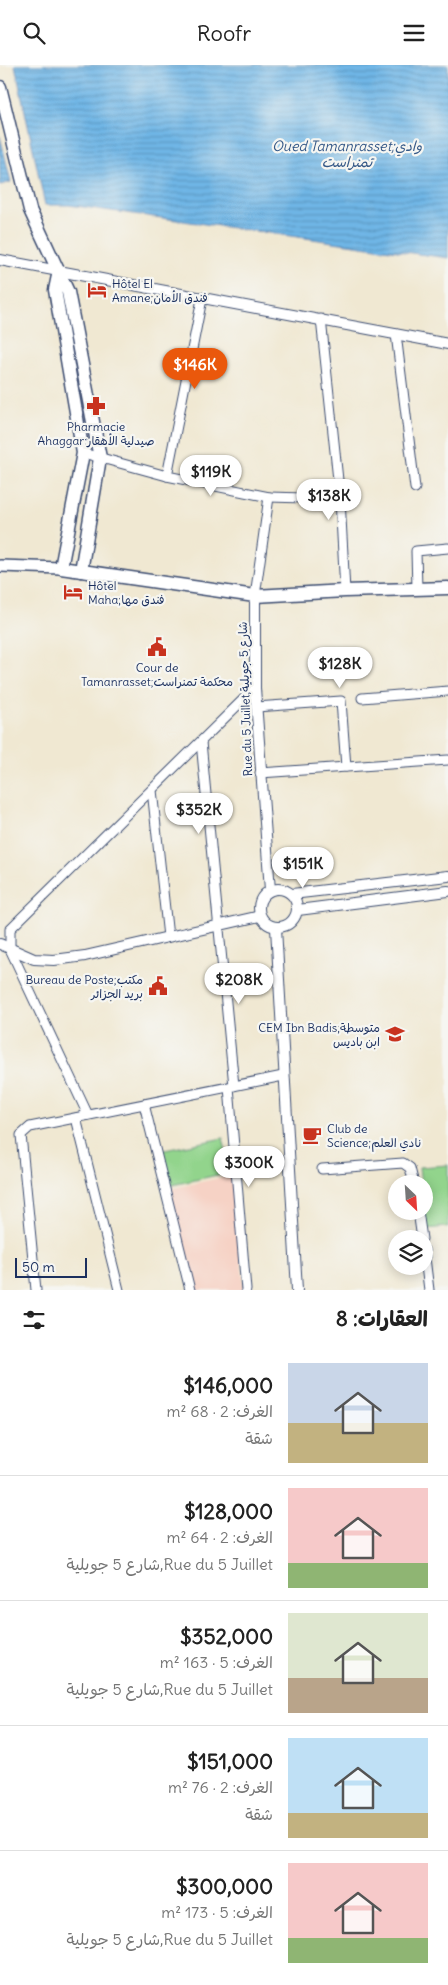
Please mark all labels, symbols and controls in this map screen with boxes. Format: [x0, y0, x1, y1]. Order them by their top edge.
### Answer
icon: search [20, 19, 48, 47]
text: Roofr [197, 19, 251, 47]
icon: menu [400, 19, 428, 47]
water label: Oued Tamanrasset;وادي تمنراست [272, 137, 423, 171]
place label: Hôtel El Amane;فندق الأمان [112, 276, 208, 305]
hotel icon: Hôtel El Amane;فندق الأمان [86, 279, 108, 301]
pin: $146K [160, 347, 230, 390]
text: $146K [173, 354, 217, 374]
pharmacy icon: Pharmacie Ahaggar;صيدلية الأهقار [85, 395, 107, 417]
place label: Pharmacie Ahaggar;صيدلية الأهقار [38, 419, 154, 448]
pin: $119K [176, 455, 246, 497]
text: $119K [191, 461, 231, 481]
pin: $138K [294, 479, 364, 521]
text: $138K [307, 485, 351, 505]
place label: Hôtel Maha;فندق مها [88, 578, 165, 607]
hotel icon: Hôtel Maha;فندق مها [62, 581, 84, 603]
street label: Rue du 5 Juillet,شارع 5 جويلية [235, 621, 257, 777]
public building icon: Cour de Tamanrasset;محكمة تمنراست [146, 636, 168, 658]
pin: $128K [305, 647, 375, 689]
text: $128K [319, 653, 361, 673]
place label: Cour de Tamanrasset;محكمة تمنراست [81, 660, 233, 689]
pin: $352K [164, 793, 234, 835]
text: $352K [176, 799, 222, 819]
pin: $151K [268, 847, 338, 889]
text: $151K [283, 853, 323, 873]
pin: $208K [204, 963, 274, 1005]
text: $208K [215, 969, 263, 989]
place label: Bureau de Poste;مكتب بريد الجزائر [25, 972, 143, 1002]
public building icon: Bureau de Poste;مكتب بريد الجزائر [147, 975, 169, 997]
place label: CEM Ibn Badis;متوسطة ابن باديس [258, 1020, 380, 1050]
school or university icon: CEM Ibn Badis;متوسطة ابن باديس [384, 1023, 406, 1045]
place label: Club de Science;نادي العلم [327, 1121, 421, 1152]
cafe icon: Club de Science;نادي العلم [301, 1124, 323, 1146]
pin: $300K [214, 1145, 284, 1188]
text: $300K [225, 1152, 273, 1172]
north arrow [388, 1175, 432, 1220]
map controls [388, 1175, 433, 1275]
button: layers [388, 1230, 433, 1275]
scale bar [15, 1255, 88, 1278]
text: 50 m [22, 1258, 55, 1276]
text: العقارات: 8 [336, 1305, 428, 1332]
icon: filters [20, 1306, 48, 1334]
text: $146,000 [183, 1372, 273, 1399]
icon: home [328, 1383, 388, 1443]
text: الغرف: 2 · 68 m² [166, 1401, 273, 1421]
text: شقة [245, 1428, 273, 1448]
text: $128,000 [184, 1498, 273, 1525]
icon: home [328, 1508, 388, 1568]
text: الغرف: 2 · 64 m² [166, 1527, 273, 1547]
text: Rue du 5 Juillet,شارع 5 جويلية [66, 1554, 273, 1574]
text: $352,000 [180, 1623, 273, 1650]
icon: home [328, 1633, 388, 1693]
text: الغرف: 5 · 163 m² [160, 1652, 273, 1672]
text: Rue du 5 Juillet,شارع 5 جويلية [66, 1679, 273, 1699]
text: $151,000 [187, 1748, 273, 1775]
icon: home [328, 1758, 388, 1818]
text: الغرف: 2 · 76 m² [168, 1777, 273, 1797]
text: شقة [245, 1804, 273, 1824]
text: $300,000 [176, 1873, 273, 1900]
icon: home [328, 1883, 388, 1943]
text: الغرف: 5 · 173 m² [161, 1902, 273, 1922]
text: Rue du 5 Juillet,شارع 5 جويلية [66, 1929, 273, 1949]

